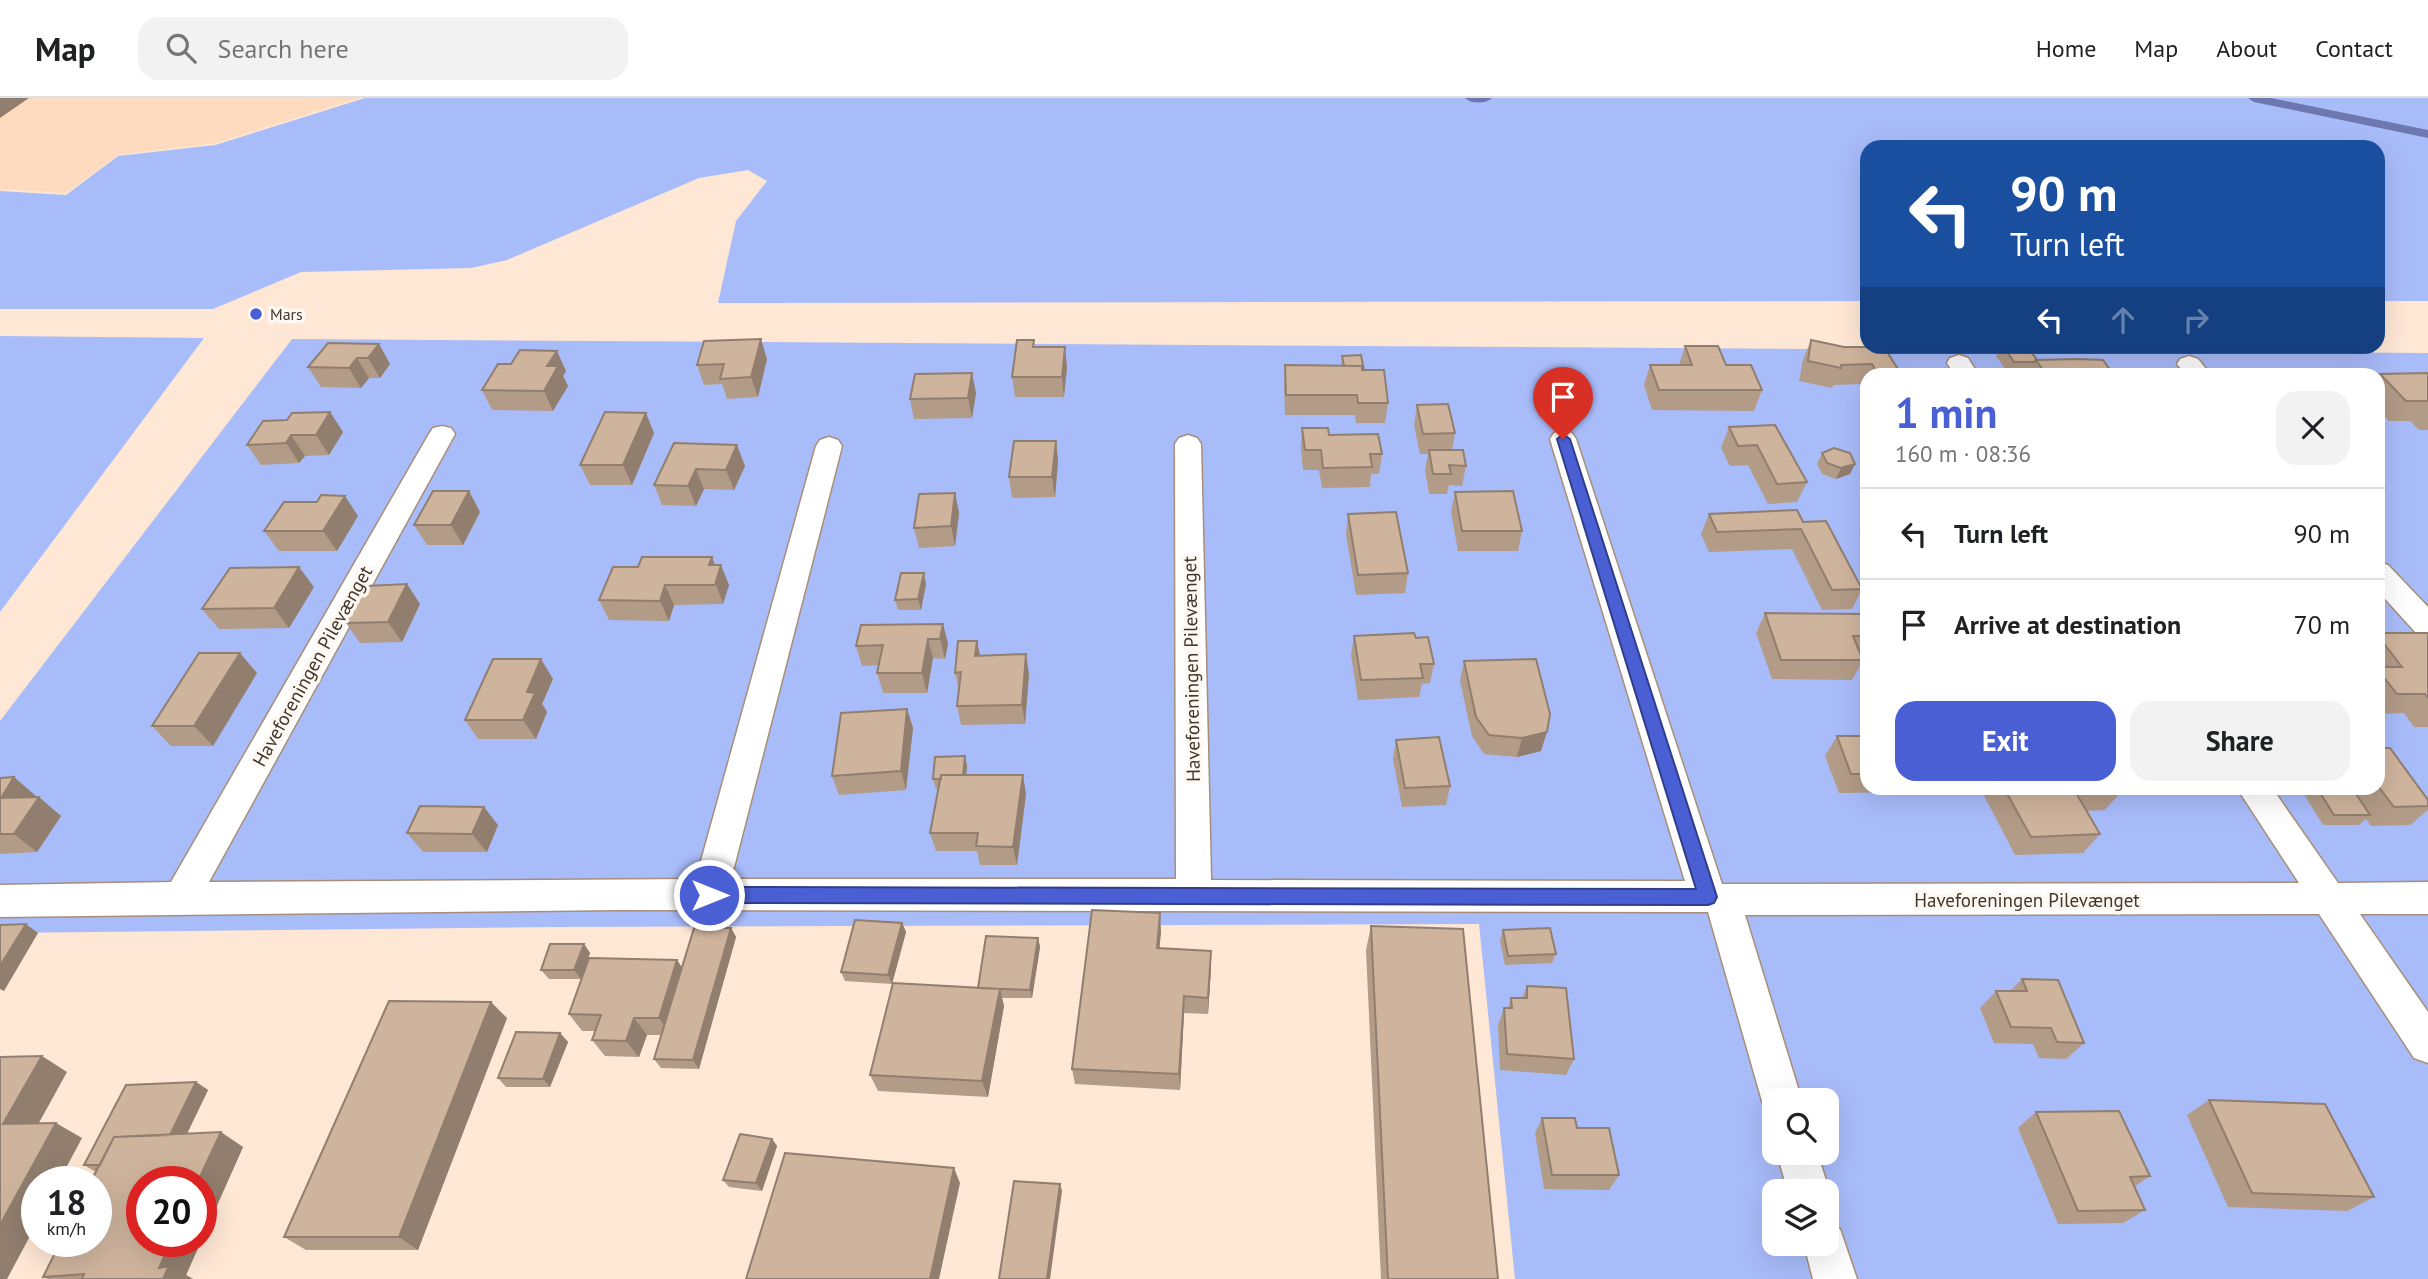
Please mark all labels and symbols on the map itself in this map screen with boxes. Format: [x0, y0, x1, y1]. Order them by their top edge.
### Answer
place label: Mars [270, 304, 303, 324]
marker: Mars [248, 306, 264, 322]
pin [1533, 367, 1593, 439]
street label: Haveforeningen Pilevænget [1177, 555, 1205, 782]
street label: Haveforeningen Pilevænget [247, 561, 377, 770]
position arrow [672, 858, 746, 932]
street label: Haveforeningen Pilevænget [1914, 888, 2140, 912]
speed limit sign: 20 [126, 1166, 217, 1257]

